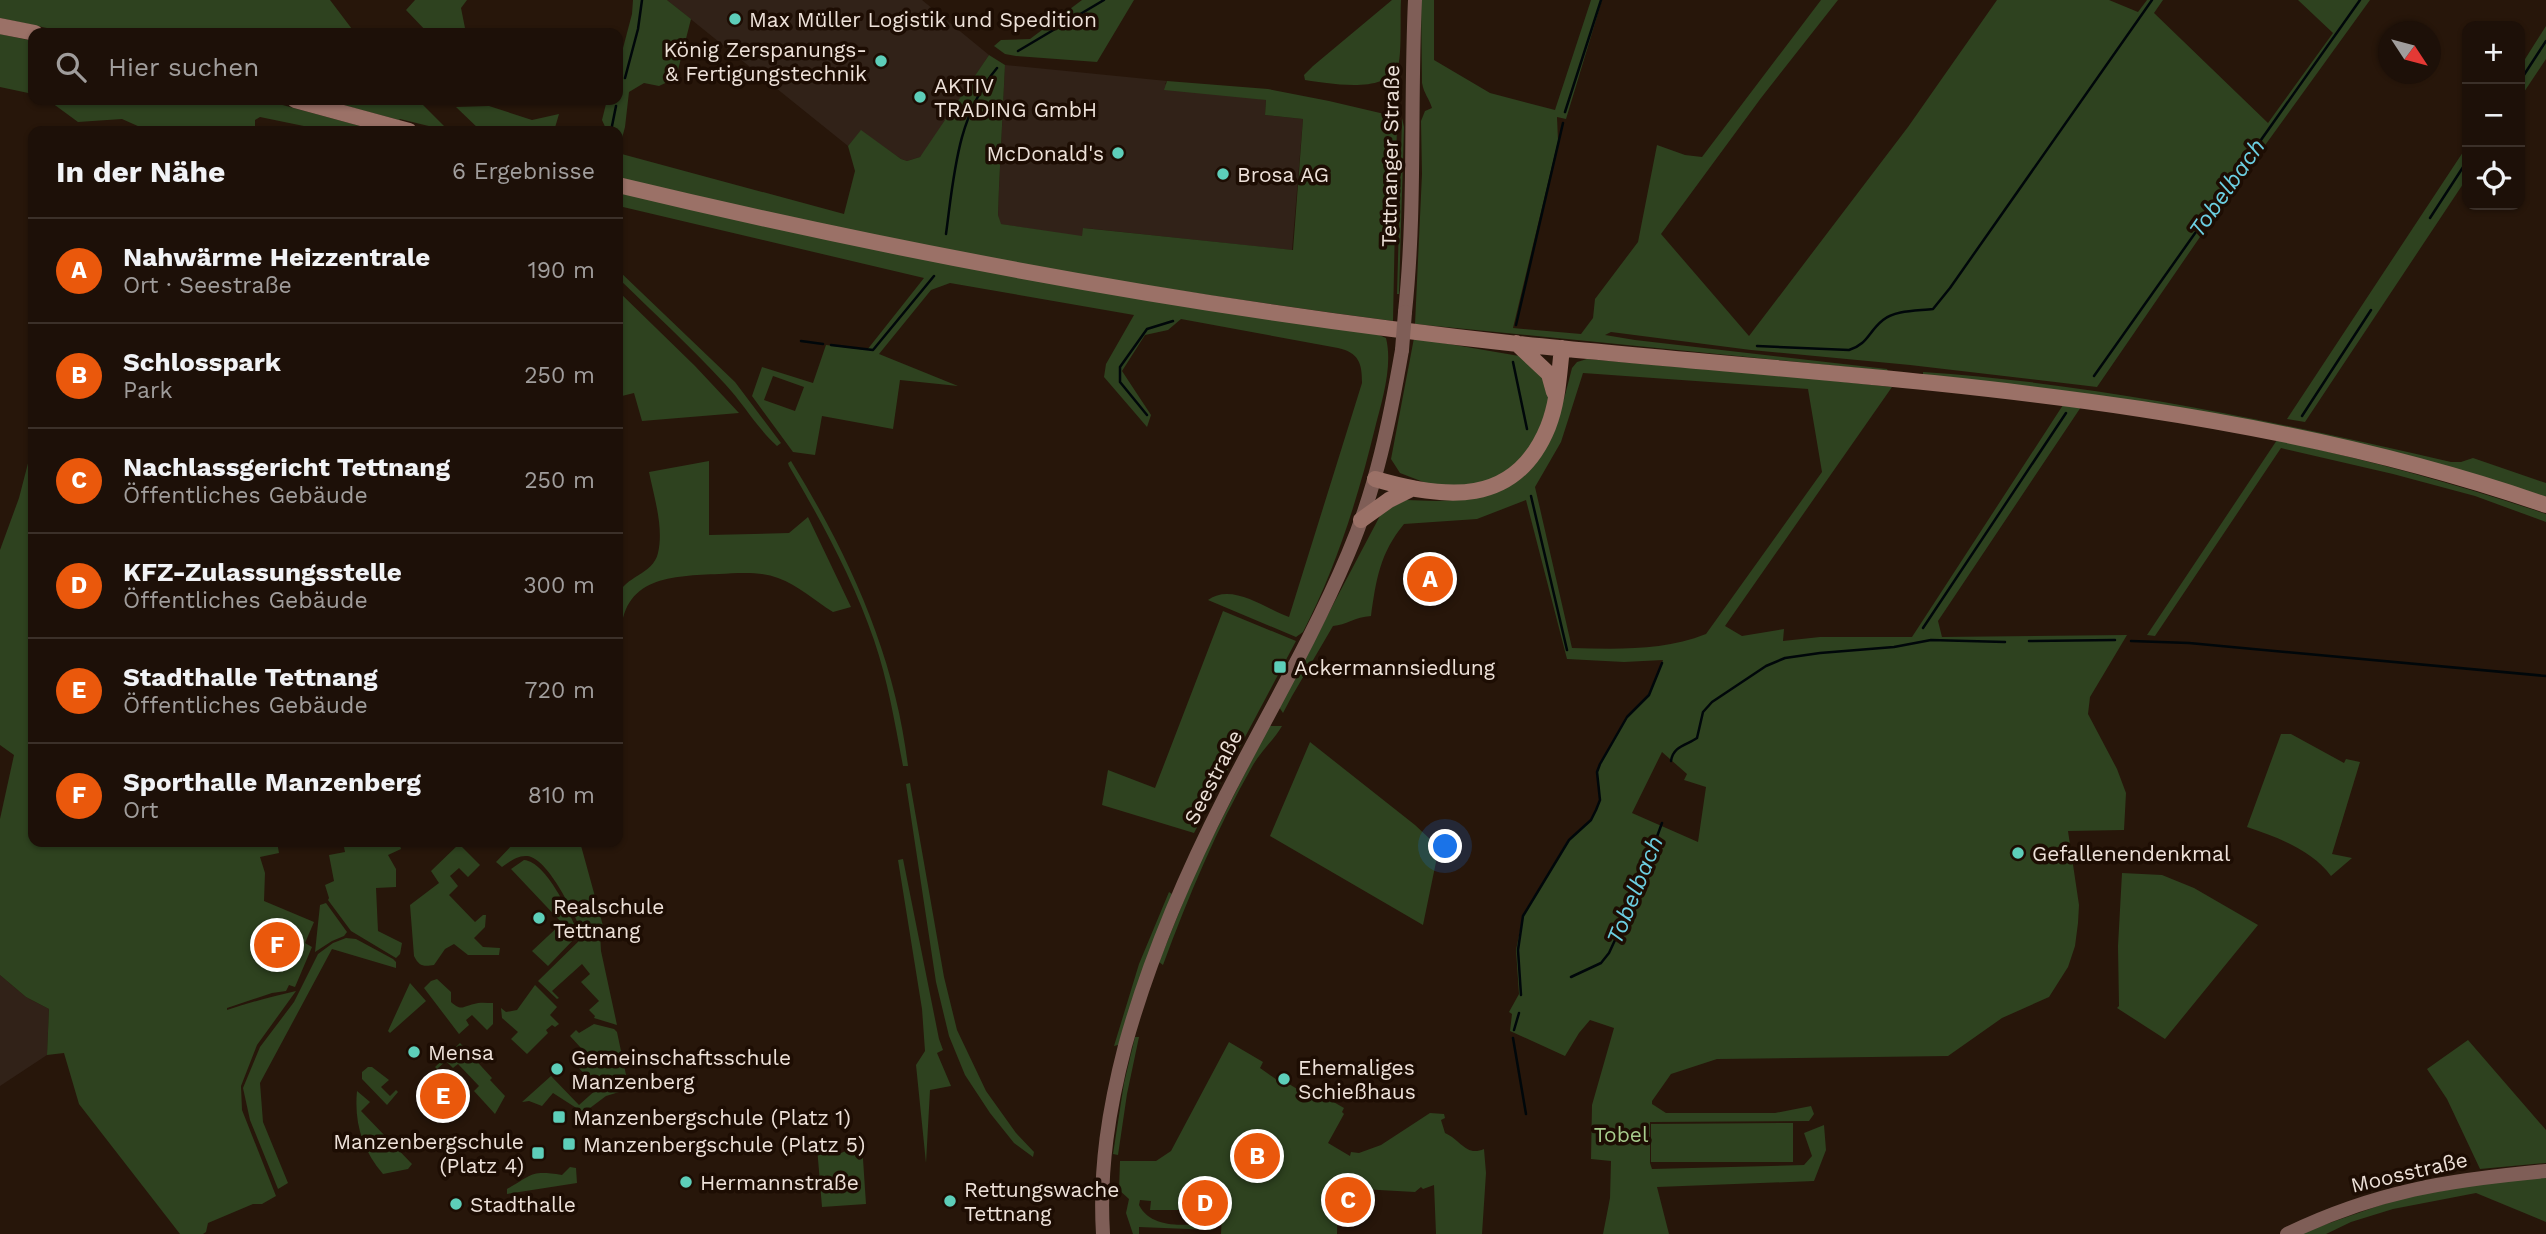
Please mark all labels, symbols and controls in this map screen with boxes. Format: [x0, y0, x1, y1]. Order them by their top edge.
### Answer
place label: Max Müller Logistik und Spedition [749, 7, 1097, 32]
marker: Max Müller Logistik und Spedition [727, 11, 743, 27]
north arrow [2378, 21, 2441, 84]
map controls [2462, 21, 2525, 210]
button: + [2462, 21, 2525, 84]
search box [28, 28, 623, 105]
place label: König Zerspanungs- & Fertigungstechnik [664, 37, 867, 86]
icon: search [52, 48, 90, 86]
text: Hier suchen [108, 52, 259, 82]
marker: König Zerspanungs- & Fertigungstechnik [873, 53, 889, 69]
street label: Tettnanger Straße [1376, 65, 1404, 247]
place label: AKTIV TRADING GmbH [934, 73, 1097, 122]
button: − [2462, 84, 2525, 147]
marker: AKTIV TRADING GmbH [912, 89, 928, 105]
water label: Tobelbach [2183, 134, 2271, 242]
place label: McDonald's [987, 141, 1104, 166]
marker: McDonald's [1110, 145, 1126, 161]
button: locate [2462, 147, 2525, 210]
text: In der Nähe [56, 154, 225, 189]
text: 6 Ergebnisse [452, 158, 595, 185]
place label: Brosa AG [1237, 162, 1329, 187]
marker: Brosa AG [1215, 166, 1231, 182]
text: Nahwärme Heizzentrale [123, 242, 430, 272]
text: A [71, 257, 87, 284]
text: 190 m [528, 257, 595, 284]
text: Ort · Seestraße [123, 272, 292, 299]
text: Schlosspark [123, 347, 281, 377]
text: B [71, 362, 87, 389]
text: 250 m [524, 362, 595, 389]
text: Park [123, 377, 172, 404]
text: Nachlassgericht Tettnang [123, 452, 450, 482]
text: C [71, 467, 87, 494]
text: 250 m [524, 467, 595, 494]
text: Öffentliches Gebäude [123, 482, 368, 509]
pin: A [1407, 553, 1453, 605]
text: KFZ-Zulassungsstelle [123, 557, 402, 587]
text: D [71, 572, 87, 599]
text: 300 m [523, 572, 595, 599]
text: Öffentliches Gebäude [123, 587, 368, 614]
place label: Ackermannsiedlung [1294, 655, 1496, 680]
marker: Ackermannsiedlung [1272, 659, 1288, 675]
text: Stadthalle Tettnang [123, 662, 378, 692]
text: E [72, 677, 86, 704]
text: 720 m [525, 677, 595, 704]
text: Öffentliches Gebäude [123, 692, 368, 719]
street label: Seestraße [1179, 726, 1247, 828]
text: Sporthalle Manzenberg [123, 767, 421, 797]
text: F [72, 782, 86, 809]
text: 810 m [528, 782, 595, 809]
text: Ort [123, 797, 158, 824]
your location [1428, 829, 1462, 863]
water label: Tobelbach [1601, 832, 1669, 948]
place label: Gefallenendenkmal [2032, 841, 2231, 866]
marker: Gefallenendenkmal [2010, 845, 2026, 861]
place label: Realschule Tettnang [553, 894, 664, 943]
marker: Realschule Tettnang [531, 910, 547, 926]
pin: F [254, 919, 300, 971]
place label: Mensa [428, 1040, 494, 1065]
marker: Mensa [406, 1044, 422, 1060]
place label: Gemeinschaftsschule Manzenberg [571, 1045, 791, 1094]
place label: Ehemaliges Schießhaus [1298, 1055, 1416, 1104]
marker: Gemeinschaftsschule Manzenberg [549, 1061, 565, 1077]
pin: E [420, 1070, 466, 1122]
marker: Ehemaliges Schießhaus [1276, 1071, 1292, 1087]
place label: Manzenbergschule (Platz 1) [573, 1105, 851, 1130]
marker: Manzenbergschule (Platz 1) [551, 1109, 567, 1125]
park label: Tobel [1594, 1122, 1649, 1147]
place label: Manzenbergschule (Platz 4) [333, 1129, 524, 1178]
pin: B [1234, 1130, 1280, 1182]
place label: Manzenbergschule (Platz 5) [583, 1132, 865, 1157]
marker: Manzenbergschule (Platz 5) [561, 1136, 577, 1152]
marker: Manzenbergschule (Platz 4) [530, 1145, 546, 1161]
street label: Moosstraße [2348, 1146, 2470, 1198]
place label: Hermannstraße [700, 1170, 859, 1195]
marker: Hermannstraße [678, 1174, 694, 1190]
pin: C [1325, 1174, 1371, 1226]
place label: Rettungswache Tettnang [964, 1177, 1119, 1226]
pin: D [1182, 1177, 1228, 1229]
place label: Stadthalle [470, 1192, 576, 1217]
marker: Rettungswache Tettnang [942, 1193, 958, 1209]
marker: Stadthalle [448, 1196, 464, 1212]

